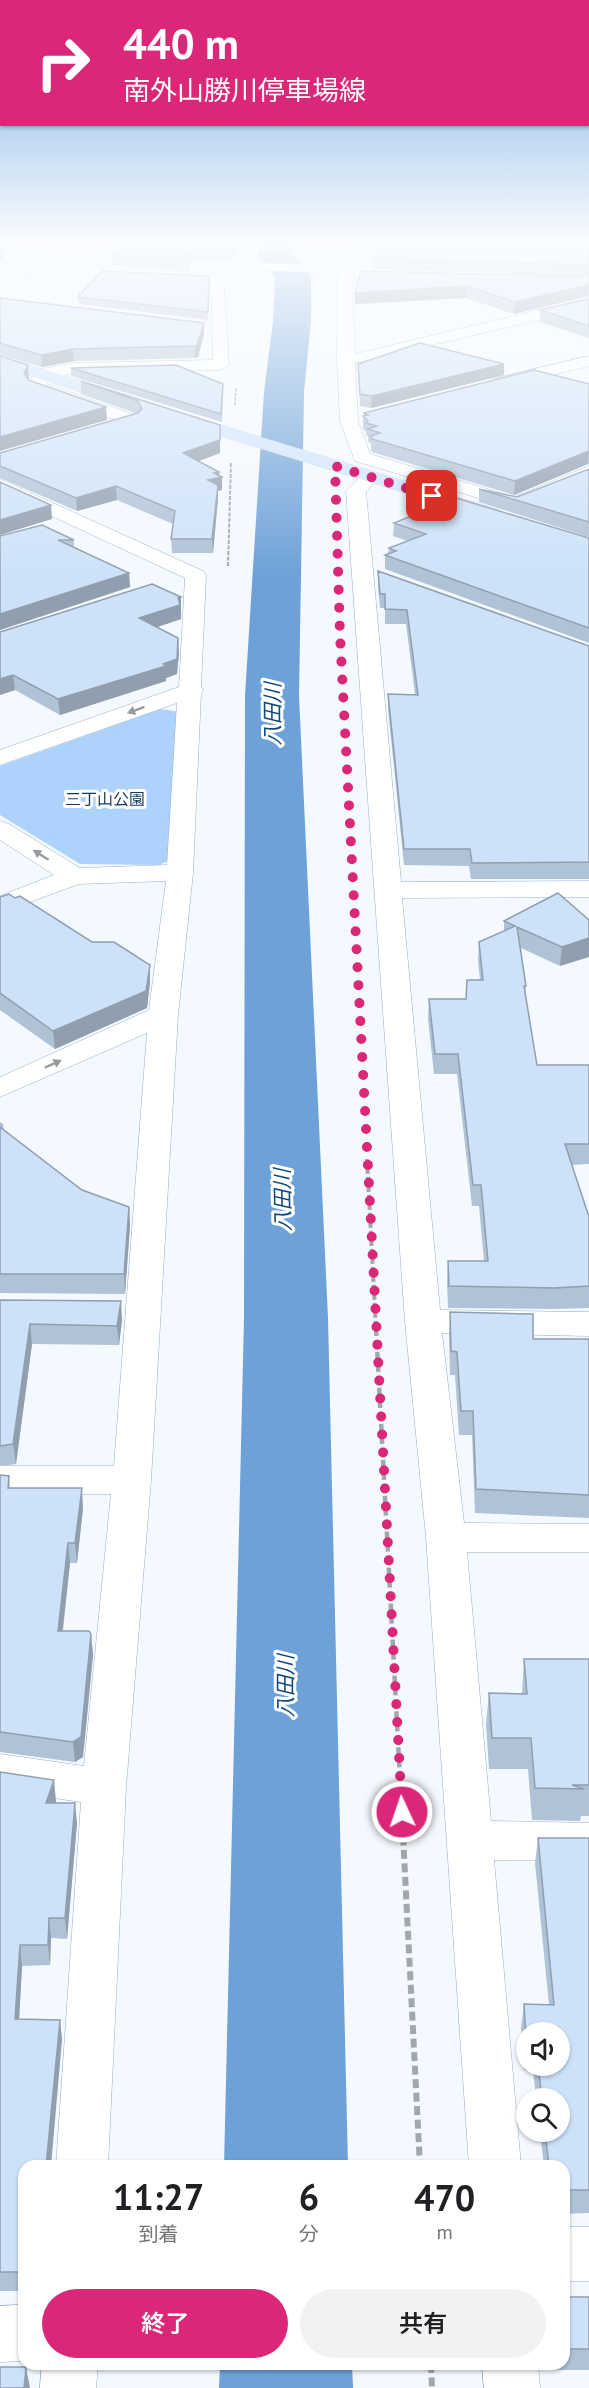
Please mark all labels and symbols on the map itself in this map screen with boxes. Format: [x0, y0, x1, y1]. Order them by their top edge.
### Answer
pin [406, 470, 457, 521]
water label: 八田川 [259, 681, 286, 746]
one-way arrow [127, 705, 145, 715]
park label: 三丁山公園 [65, 789, 145, 809]
one-way arrow [33, 849, 49, 860]
one-way arrow [45, 1059, 63, 1069]
water label: 八田川 [268, 1166, 297, 1232]
water label: 八田川 [272, 1653, 299, 1718]
position arrow [370, 1780, 434, 1844]

